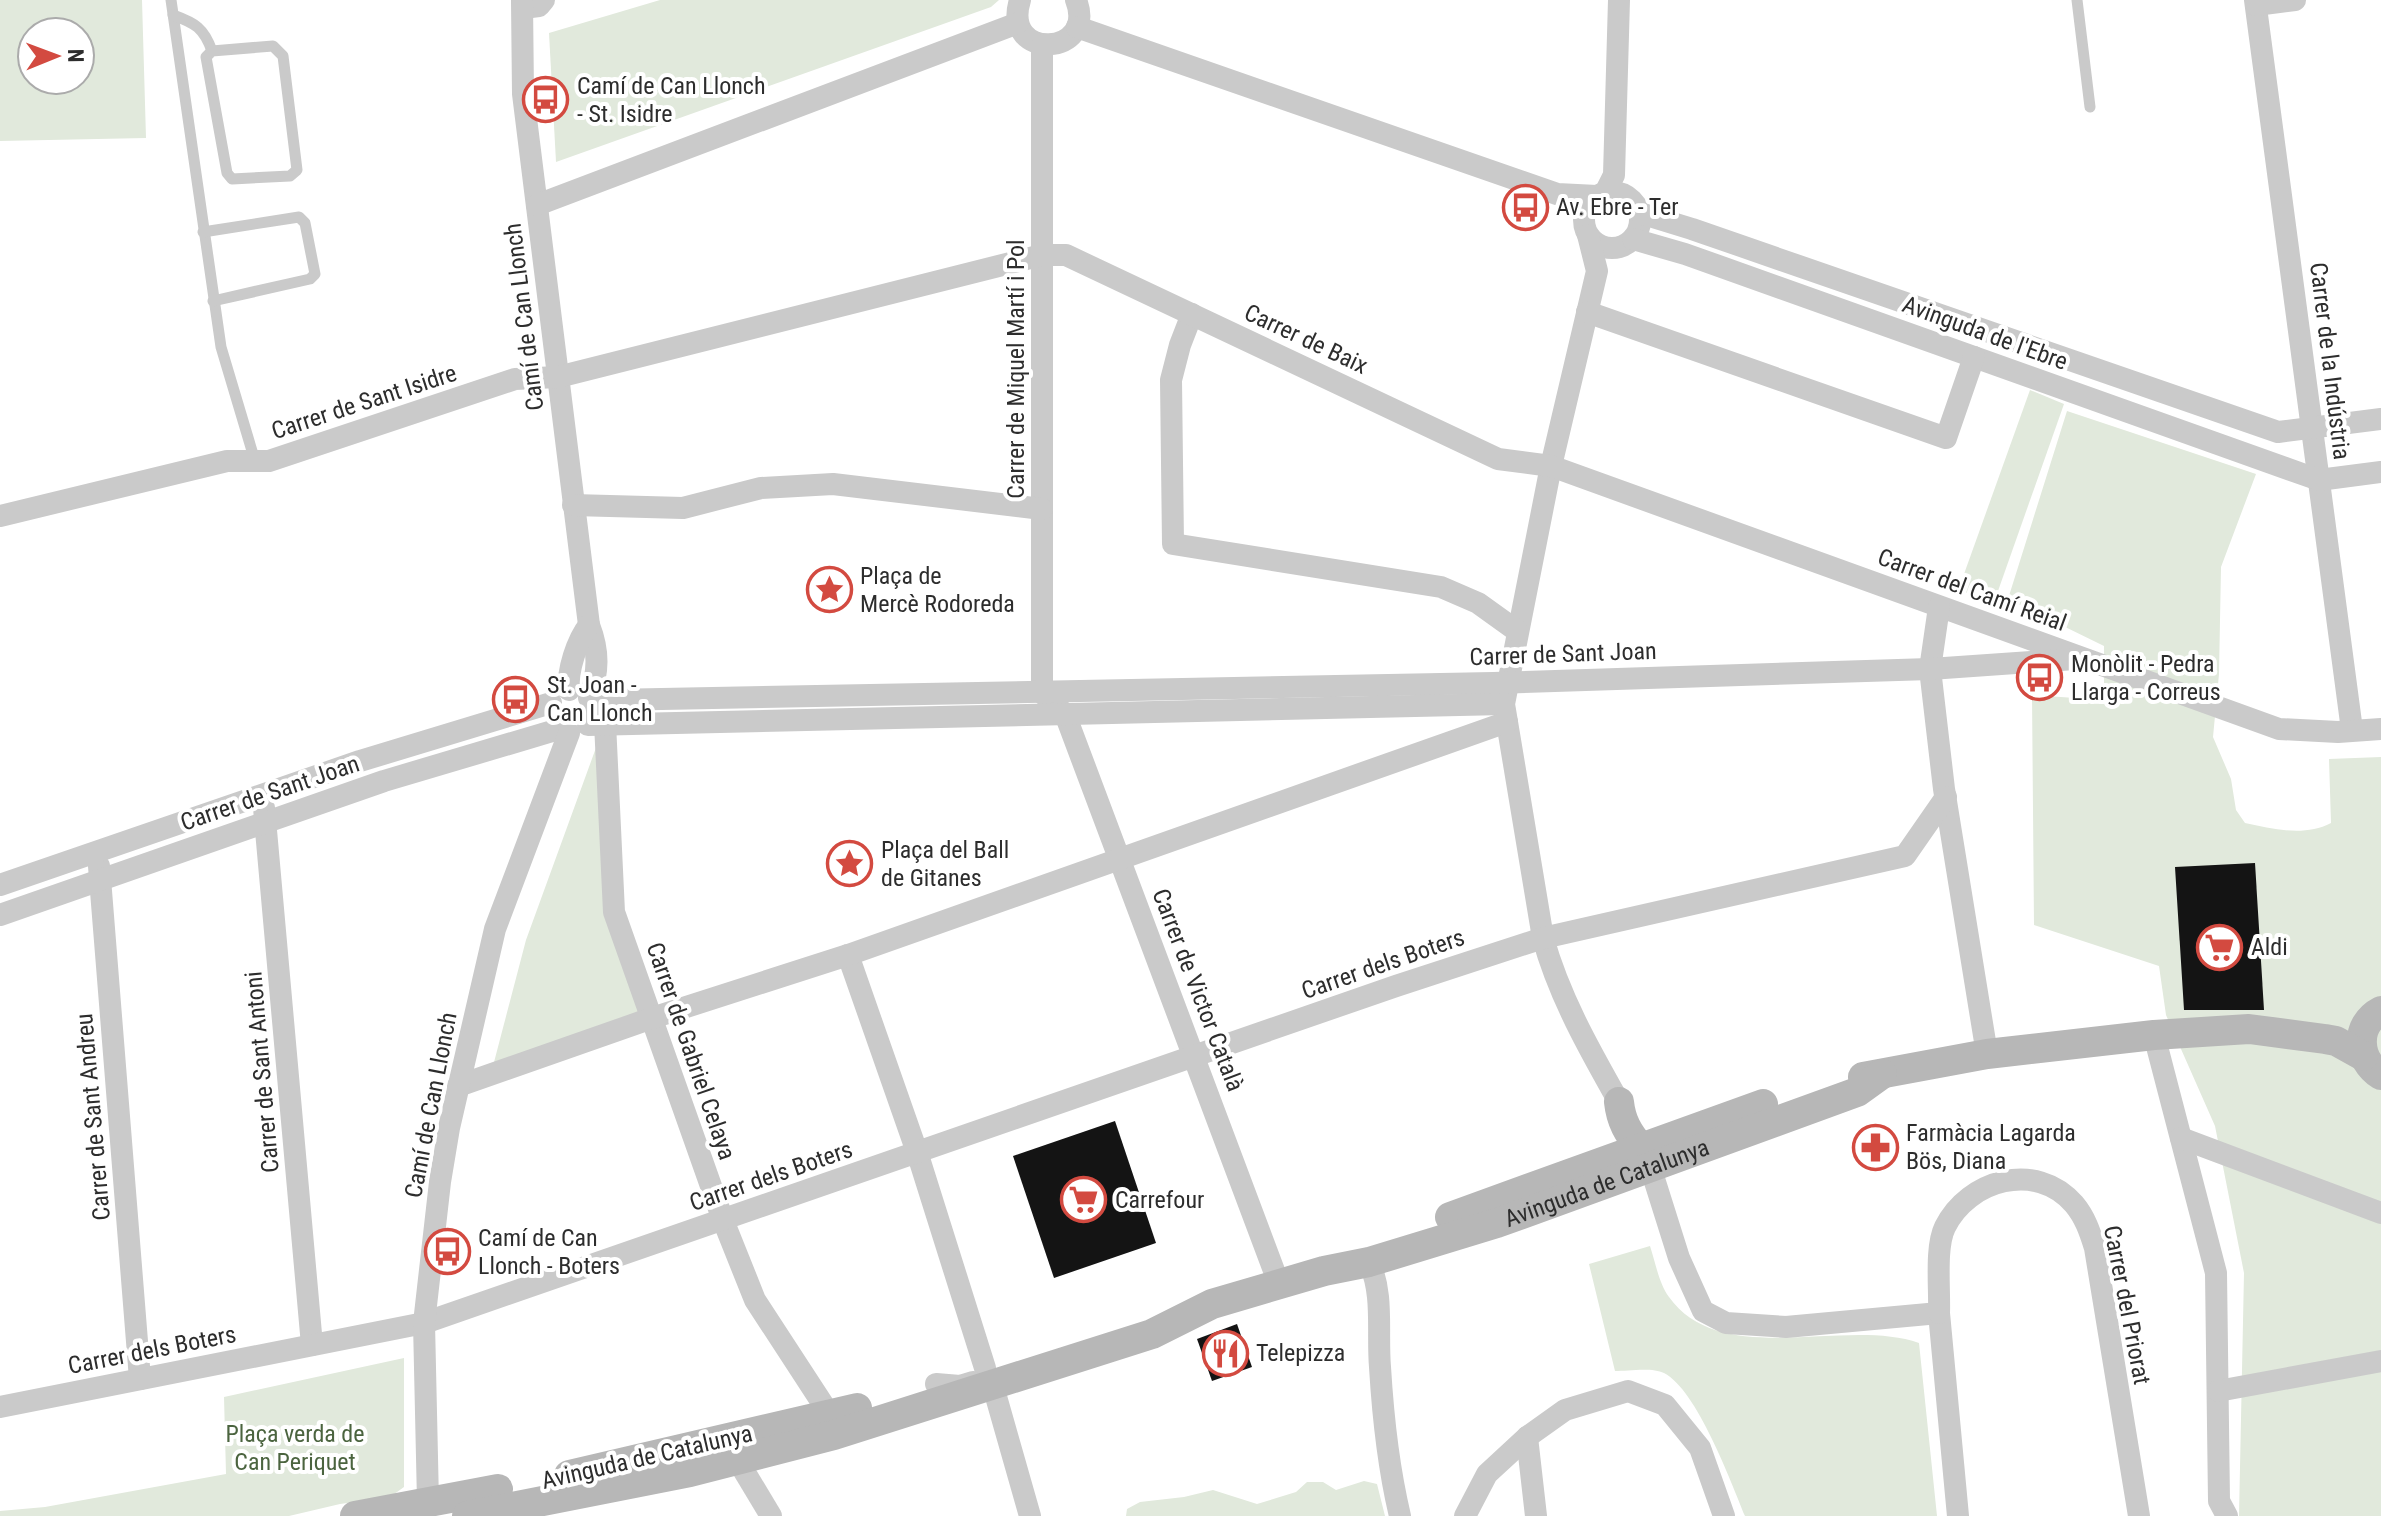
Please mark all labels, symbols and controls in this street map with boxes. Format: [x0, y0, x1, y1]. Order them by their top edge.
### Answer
north arrow [16, 16, 96, 96]
text: N [63, 49, 88, 63]
place label: Camí de Can Llonch - St. Isidre [577, 72, 766, 128]
bus stop icon: Camí de Can Llonch - St. Isidre [522, 76, 570, 124]
bus stop icon: Av. Ebre - Ter [1501, 183, 1549, 231]
place label: Av. Ebre - Ter [1556, 193, 1679, 221]
street label: Camí de Can Llonch [499, 222, 549, 412]
street label: Carrer de Miquel Martí i Pol [1002, 239, 1030, 499]
street label: Carrer de la Indústria [2304, 261, 2356, 461]
street label: Avinguda de l'Ebre [1899, 290, 2071, 376]
street label: Carrer de Baix [1240, 298, 1372, 380]
street label: Carrer de Sant Isidre [268, 359, 460, 445]
street label: Carrer del Camí Reial [1874, 543, 2070, 637]
place label: Plaça de Mercè Rodoreda [860, 562, 1015, 618]
place icon: Plaça de Mercè Rodoreda [805, 566, 853, 614]
street label: Carrer de Sant Joan [1469, 637, 1657, 671]
place label: Monòlit - Pedra Llarga - Correus [2071, 650, 2221, 706]
bus stop icon: Monòlit - Pedra Llarga - Correus [2016, 654, 2064, 702]
place label: St. Joan - Can Llonch [547, 671, 653, 727]
bus stop icon: St. Joan - Can Llonch [492, 675, 540, 723]
street label: Carrer de Sant Joan [177, 749, 363, 837]
place label: Plaça del Ball de Gitanes [881, 836, 1009, 892]
place icon: Plaça del Ball de Gitanes [826, 840, 874, 888]
street label: Carrer de Victor Català [1146, 885, 1250, 1095]
street label: Carrer dels Boters [1298, 923, 1468, 1005]
supermarket icon: Aldi [2196, 923, 2244, 971]
place label: Aldi [2251, 933, 2288, 961]
street label: Carrer de Gabriel Celaya [641, 939, 741, 1163]
street label: Carrer de Sant Antoni [239, 970, 285, 1174]
street label: Camí de Can Llonch [399, 1010, 463, 1200]
street label: Carrer de Sant Andreu [70, 1012, 116, 1222]
place label: Farmàcia Lagarda Bös, Diana [1906, 1119, 2076, 1175]
pharmacy icon: Farmàcia Lagarda Bös, Diana [1851, 1123, 1899, 1171]
street label: Avinguda de Catalunya [1501, 1133, 1713, 1233]
street label: Carrer dels Boters [686, 1135, 856, 1217]
supermarket icon: Carrefour [1060, 1176, 1108, 1224]
place label: Carrefour [1115, 1186, 1204, 1214]
street label: Carrer del Priorat [2098, 1223, 2156, 1387]
place label: Camí de Can Llonch - Boters [478, 1224, 620, 1280]
bus stop icon: Camí de Can Llonch - Boters [423, 1228, 471, 1276]
street label: Carrer dels Boters [66, 1320, 238, 1380]
restaurant icon: Telepizza [1201, 1329, 1249, 1377]
place label: Telepizza [1256, 1339, 1345, 1367]
street label: Avinguda de Catalunya [539, 1419, 755, 1495]
park label: Plaça verda de Can Periquet [226, 1420, 364, 1476]

